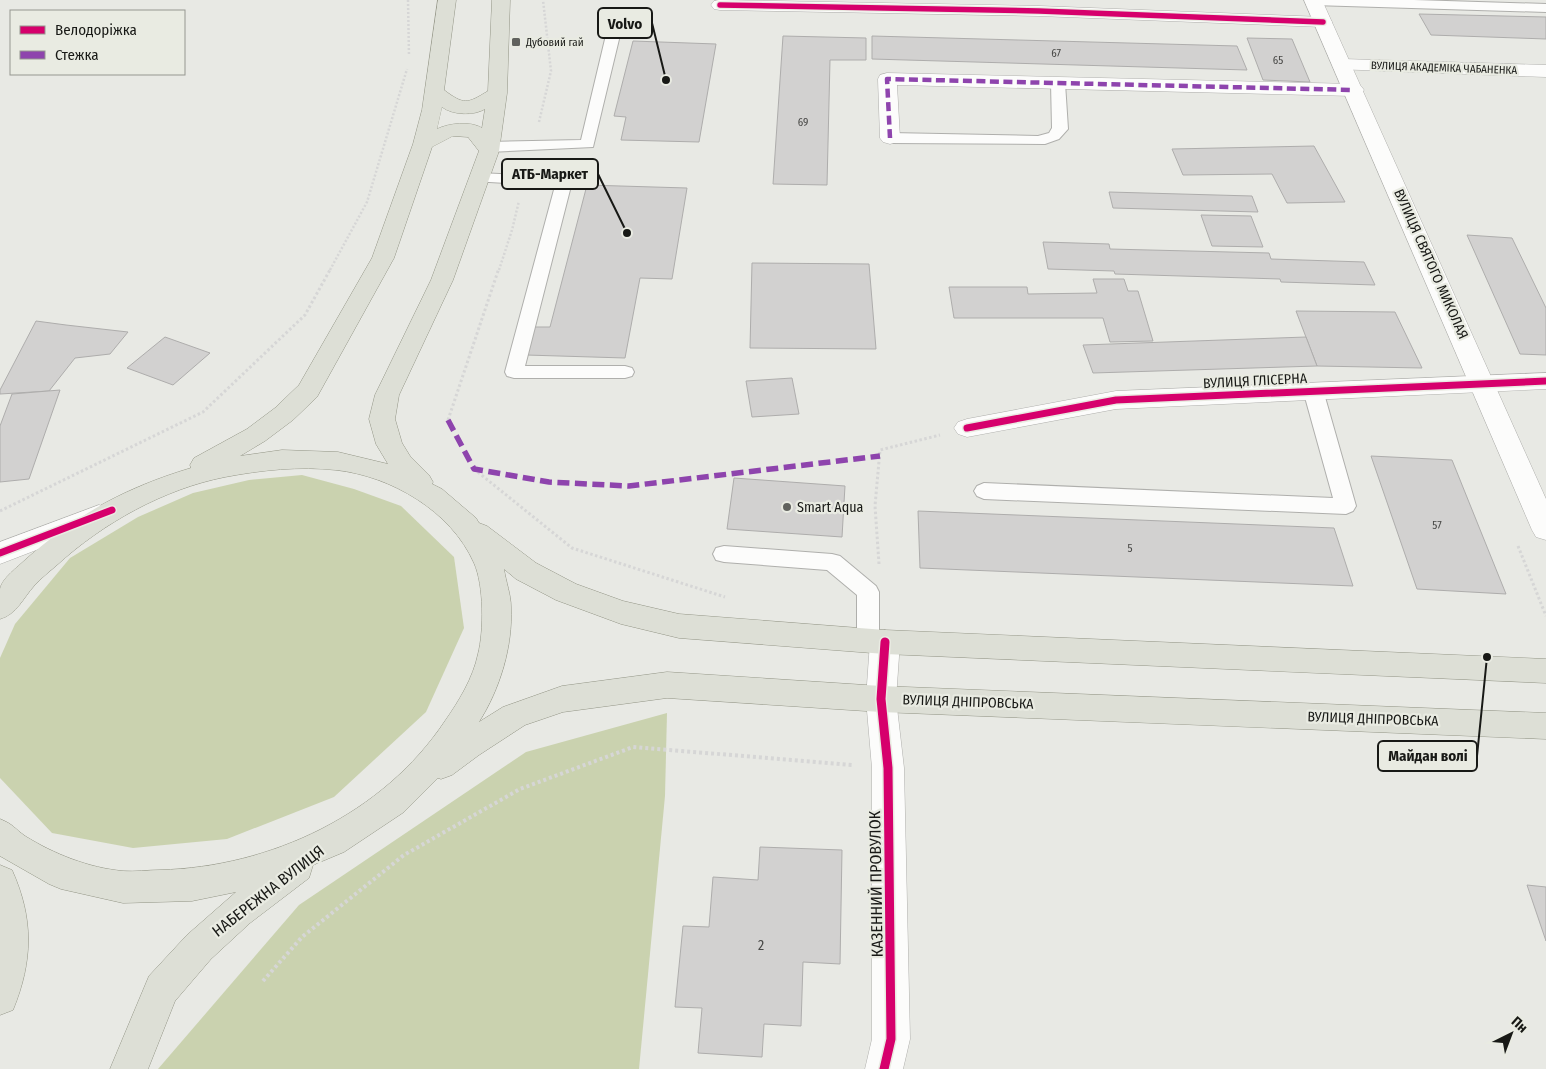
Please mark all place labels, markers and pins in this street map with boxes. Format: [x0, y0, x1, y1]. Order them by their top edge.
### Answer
callout: Volvo [598, 8, 652, 38]
marker: Дубовий гай [510, 36, 522, 48]
place label: Дубовий гай [525, 36, 584, 49]
callout: АТБ-Маркет [502, 159, 598, 189]
place label: Smart Aqua [797, 499, 864, 516]
marker: Smart Aqua [781, 501, 793, 513]
callout: Майдан волі [1378, 741, 1477, 771]

